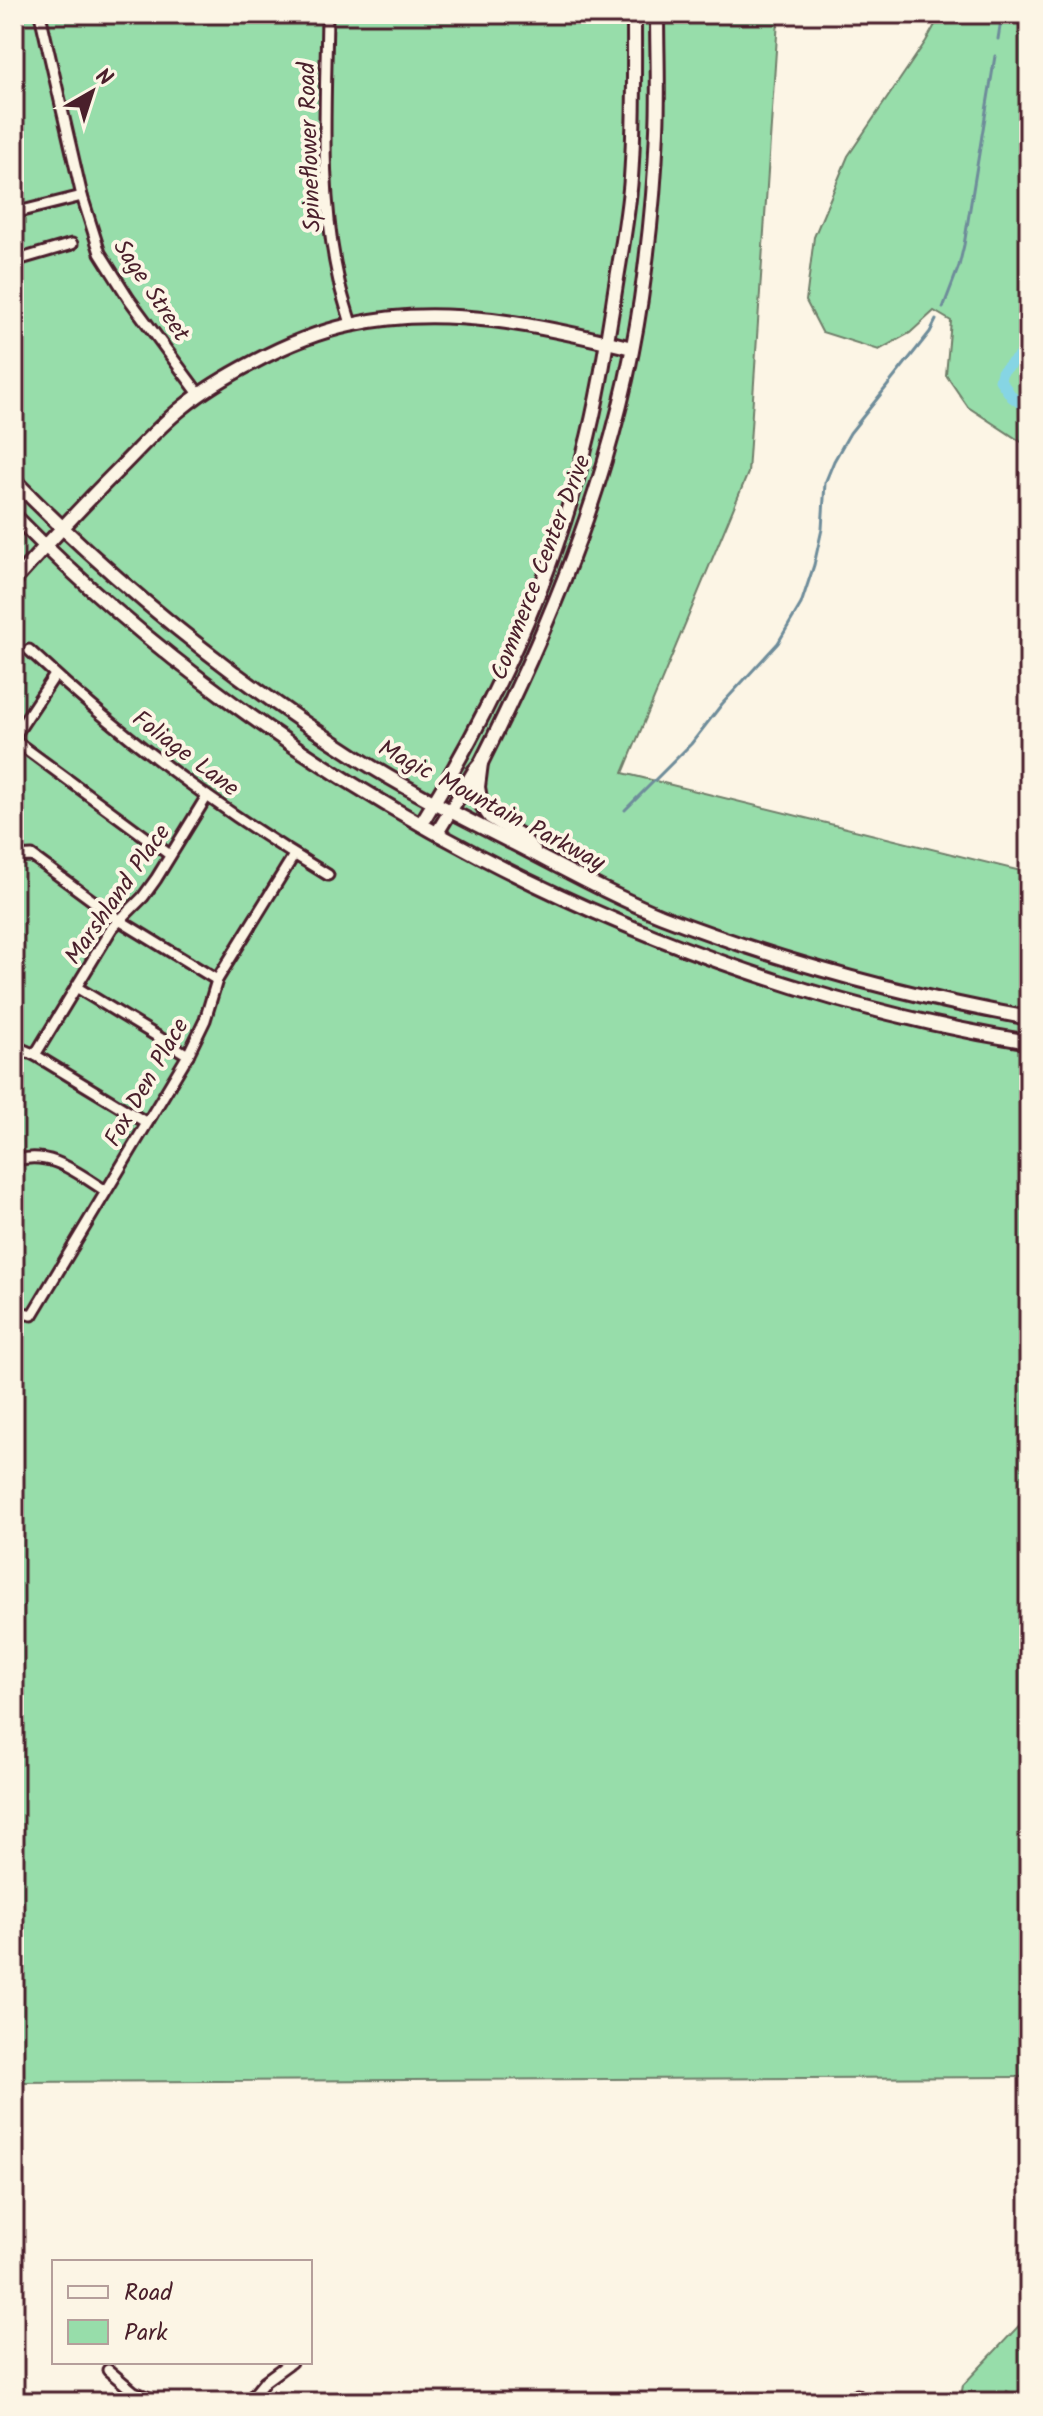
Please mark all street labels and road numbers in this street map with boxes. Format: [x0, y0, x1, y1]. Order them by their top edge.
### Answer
street label: Spineflower Road [288, 60, 333, 233]
street label: Sage Street [102, 232, 200, 351]
street label: Commerce Center Drive [480, 449, 602, 686]
street label: Foliage Lane [123, 701, 247, 808]
street label: Magic Mountain Parkway [371, 730, 613, 883]
street label: Marshland Place [55, 816, 181, 973]
street label: Fox Den Place [95, 1011, 200, 1155]

